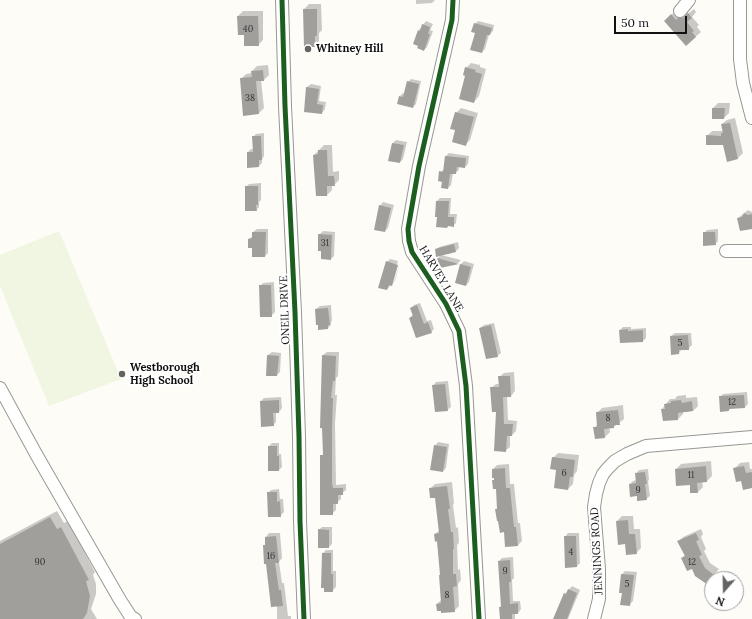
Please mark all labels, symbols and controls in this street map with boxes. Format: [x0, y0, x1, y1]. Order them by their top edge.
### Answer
scale bar [616, 8, 689, 34]
text: 50 m [621, 15, 649, 30]
house number: 40 [243, 24, 253, 34]
place label: Whitney Hill [316, 42, 383, 56]
marker: Whitney Hill [303, 44, 313, 54]
house number: 38 [245, 93, 255, 103]
house number: 31 [321, 238, 329, 248]
street label: HARVEY LANE [416, 244, 466, 314]
street label: ONEIL DRIVE [277, 275, 293, 345]
house number: 5 [678, 338, 682, 348]
place label: Westborough High School [130, 361, 200, 387]
marker: Westborough High School [117, 369, 127, 379]
house number: 12 [728, 397, 736, 407]
house number: 8 [605, 413, 611, 423]
house number: 6 [561, 468, 567, 478]
house number: 11 [688, 470, 694, 480]
house number: 9 [635, 485, 641, 495]
street label: JENNINGS ROAD [588, 507, 606, 595]
house number: 4 [569, 547, 573, 557]
house number: 16 [267, 551, 275, 561]
house number: 90 [35, 557, 45, 567]
house number: 12 [688, 557, 696, 567]
house number: 9 [502, 566, 508, 576]
north arrow [704, 571, 744, 611]
house number: 5 [625, 579, 629, 589]
house number: 8 [444, 590, 450, 600]
text: N [714, 593, 727, 609]

